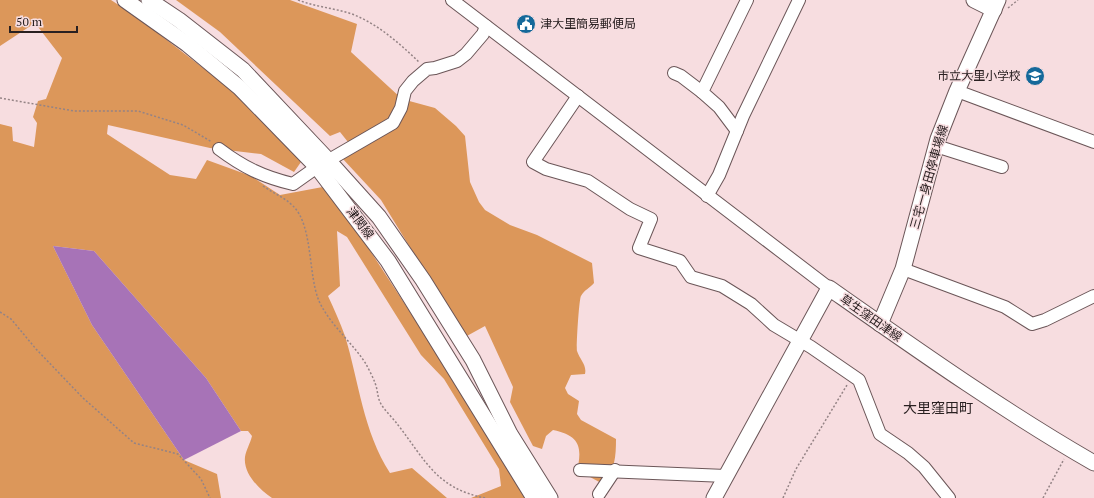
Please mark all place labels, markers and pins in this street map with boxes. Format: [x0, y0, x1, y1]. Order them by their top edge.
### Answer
public building icon: 津大里簡易郵便局 [515, 13, 537, 35]
place label: 津大里簡易郵便局 [540, 16, 636, 31]
school or university icon: 市立大里小学校 [1024, 65, 1046, 87]
place label: 市立大里小学校 [937, 68, 1021, 83]

